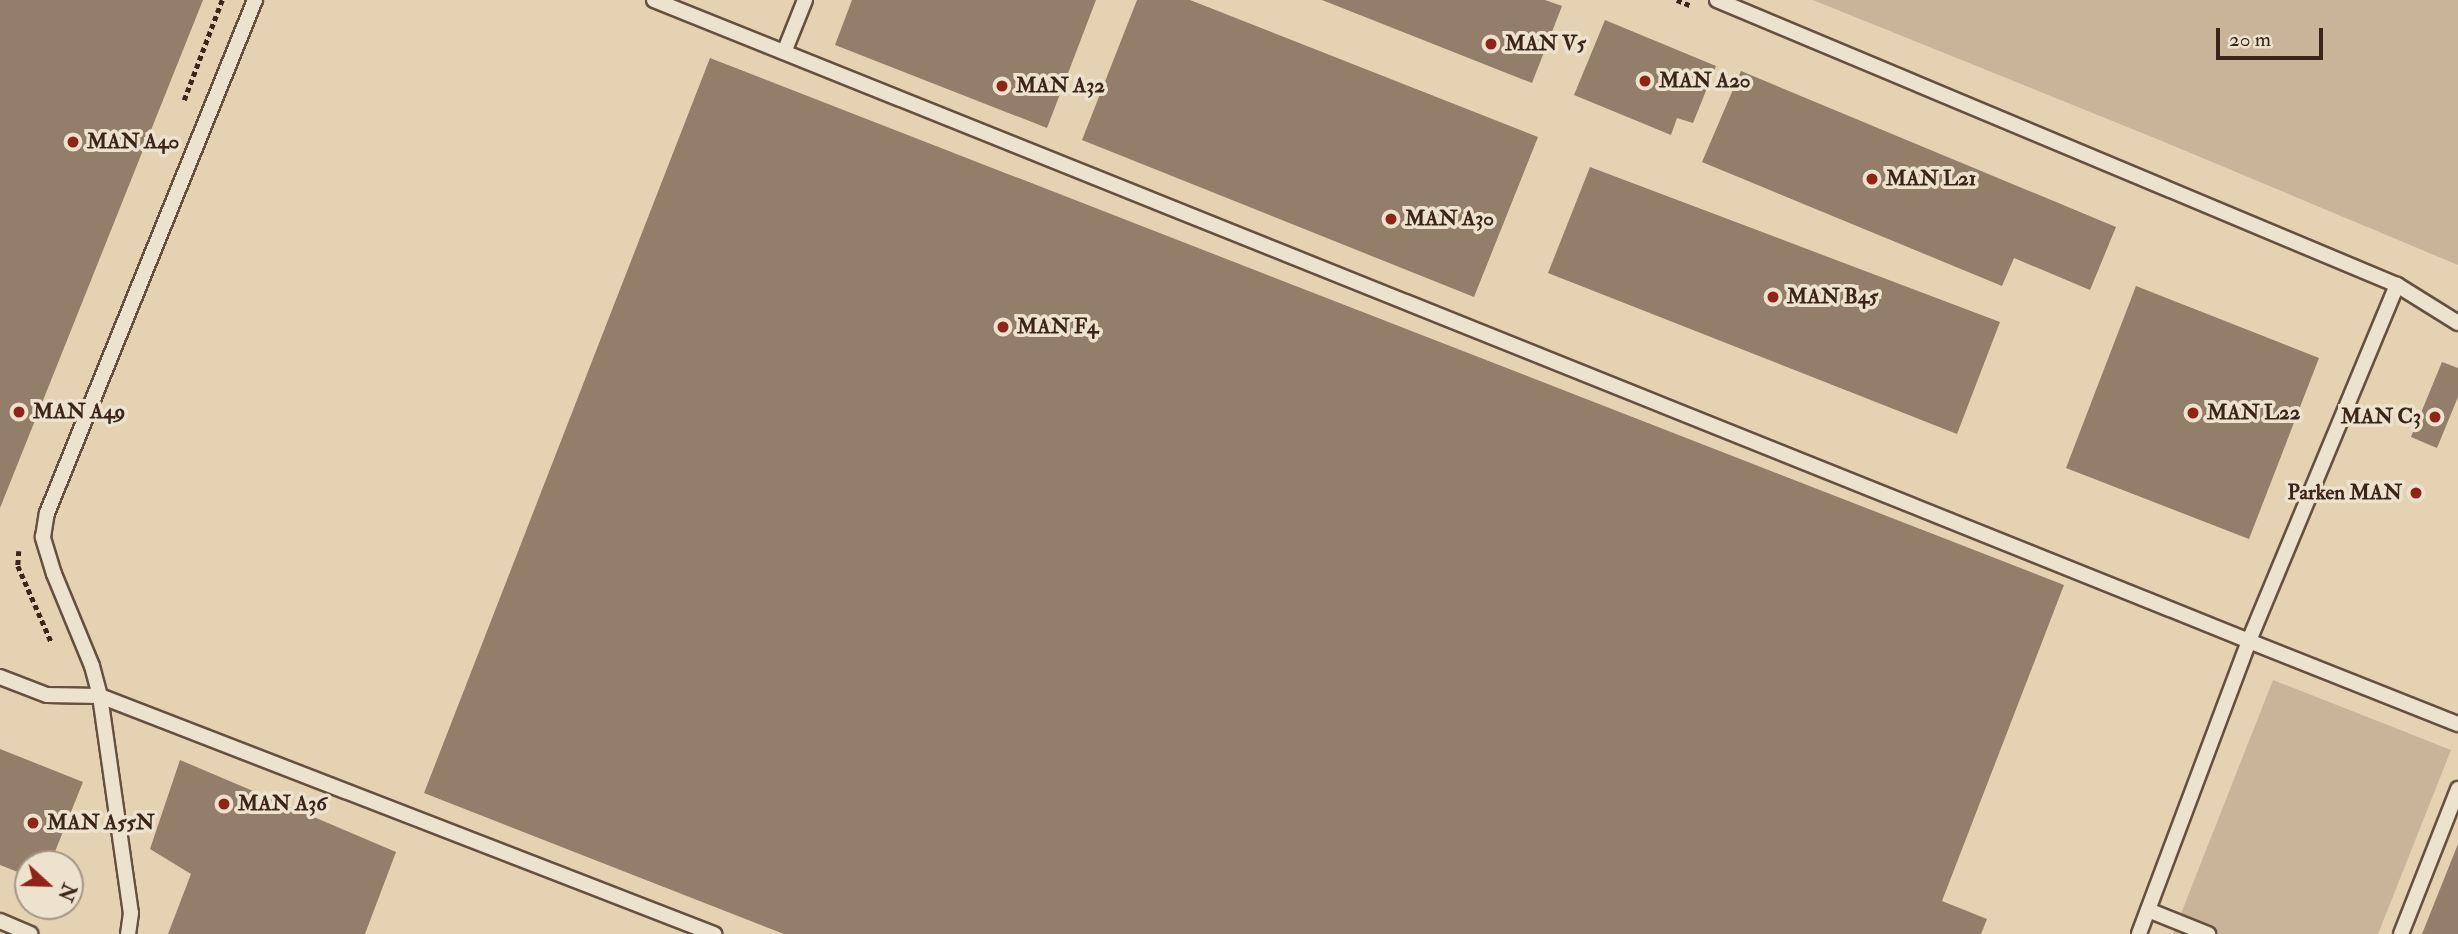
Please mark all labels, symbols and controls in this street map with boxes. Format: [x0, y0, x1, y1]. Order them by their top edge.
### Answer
scale bar [2220, 14, 2327, 58]
text: 20 m [2229, 26, 2271, 53]
place label: MAN V5 [1505, 31, 1586, 57]
marker: MAN V5 [1483, 36, 1499, 52]
place label: MAN A20 [1659, 68, 1751, 94]
place label: MAN A32 [1016, 73, 1105, 99]
marker: MAN A20 [1637, 73, 1653, 89]
marker: MAN A32 [994, 78, 1010, 94]
place label: MAN A40 [87, 129, 179, 155]
marker: MAN A40 [65, 134, 81, 150]
place label: MAN L21 [1886, 166, 1976, 192]
marker: MAN L21 [1864, 171, 1880, 187]
place label: MAN A30 [1405, 206, 1494, 232]
marker: MAN A30 [1383, 211, 1399, 227]
place label: MAN B45 [1787, 284, 1878, 310]
marker: MAN B45 [1765, 289, 1781, 305]
place label: MAN F4 [1017, 314, 1098, 340]
marker: MAN F4 [995, 319, 1011, 335]
place label: MAN A49 [33, 399, 125, 425]
place label: MAN L22 [2207, 400, 2300, 426]
marker: MAN A49 [11, 404, 27, 420]
place label: MAN C3 [2341, 404, 2421, 430]
marker: MAN L22 [2185, 405, 2201, 421]
marker: MAN C3 [2427, 409, 2443, 425]
place label: Parken MAN [2288, 480, 2402, 506]
marker: Parken MAN [2408, 485, 2424, 501]
place label: MAN A36 [238, 791, 327, 817]
marker: MAN A36 [216, 796, 232, 812]
place label: MAN A55N [47, 810, 154, 836]
marker: MAN A55N [25, 815, 41, 831]
north arrow [14, 850, 84, 920]
text: N [52, 880, 81, 904]

